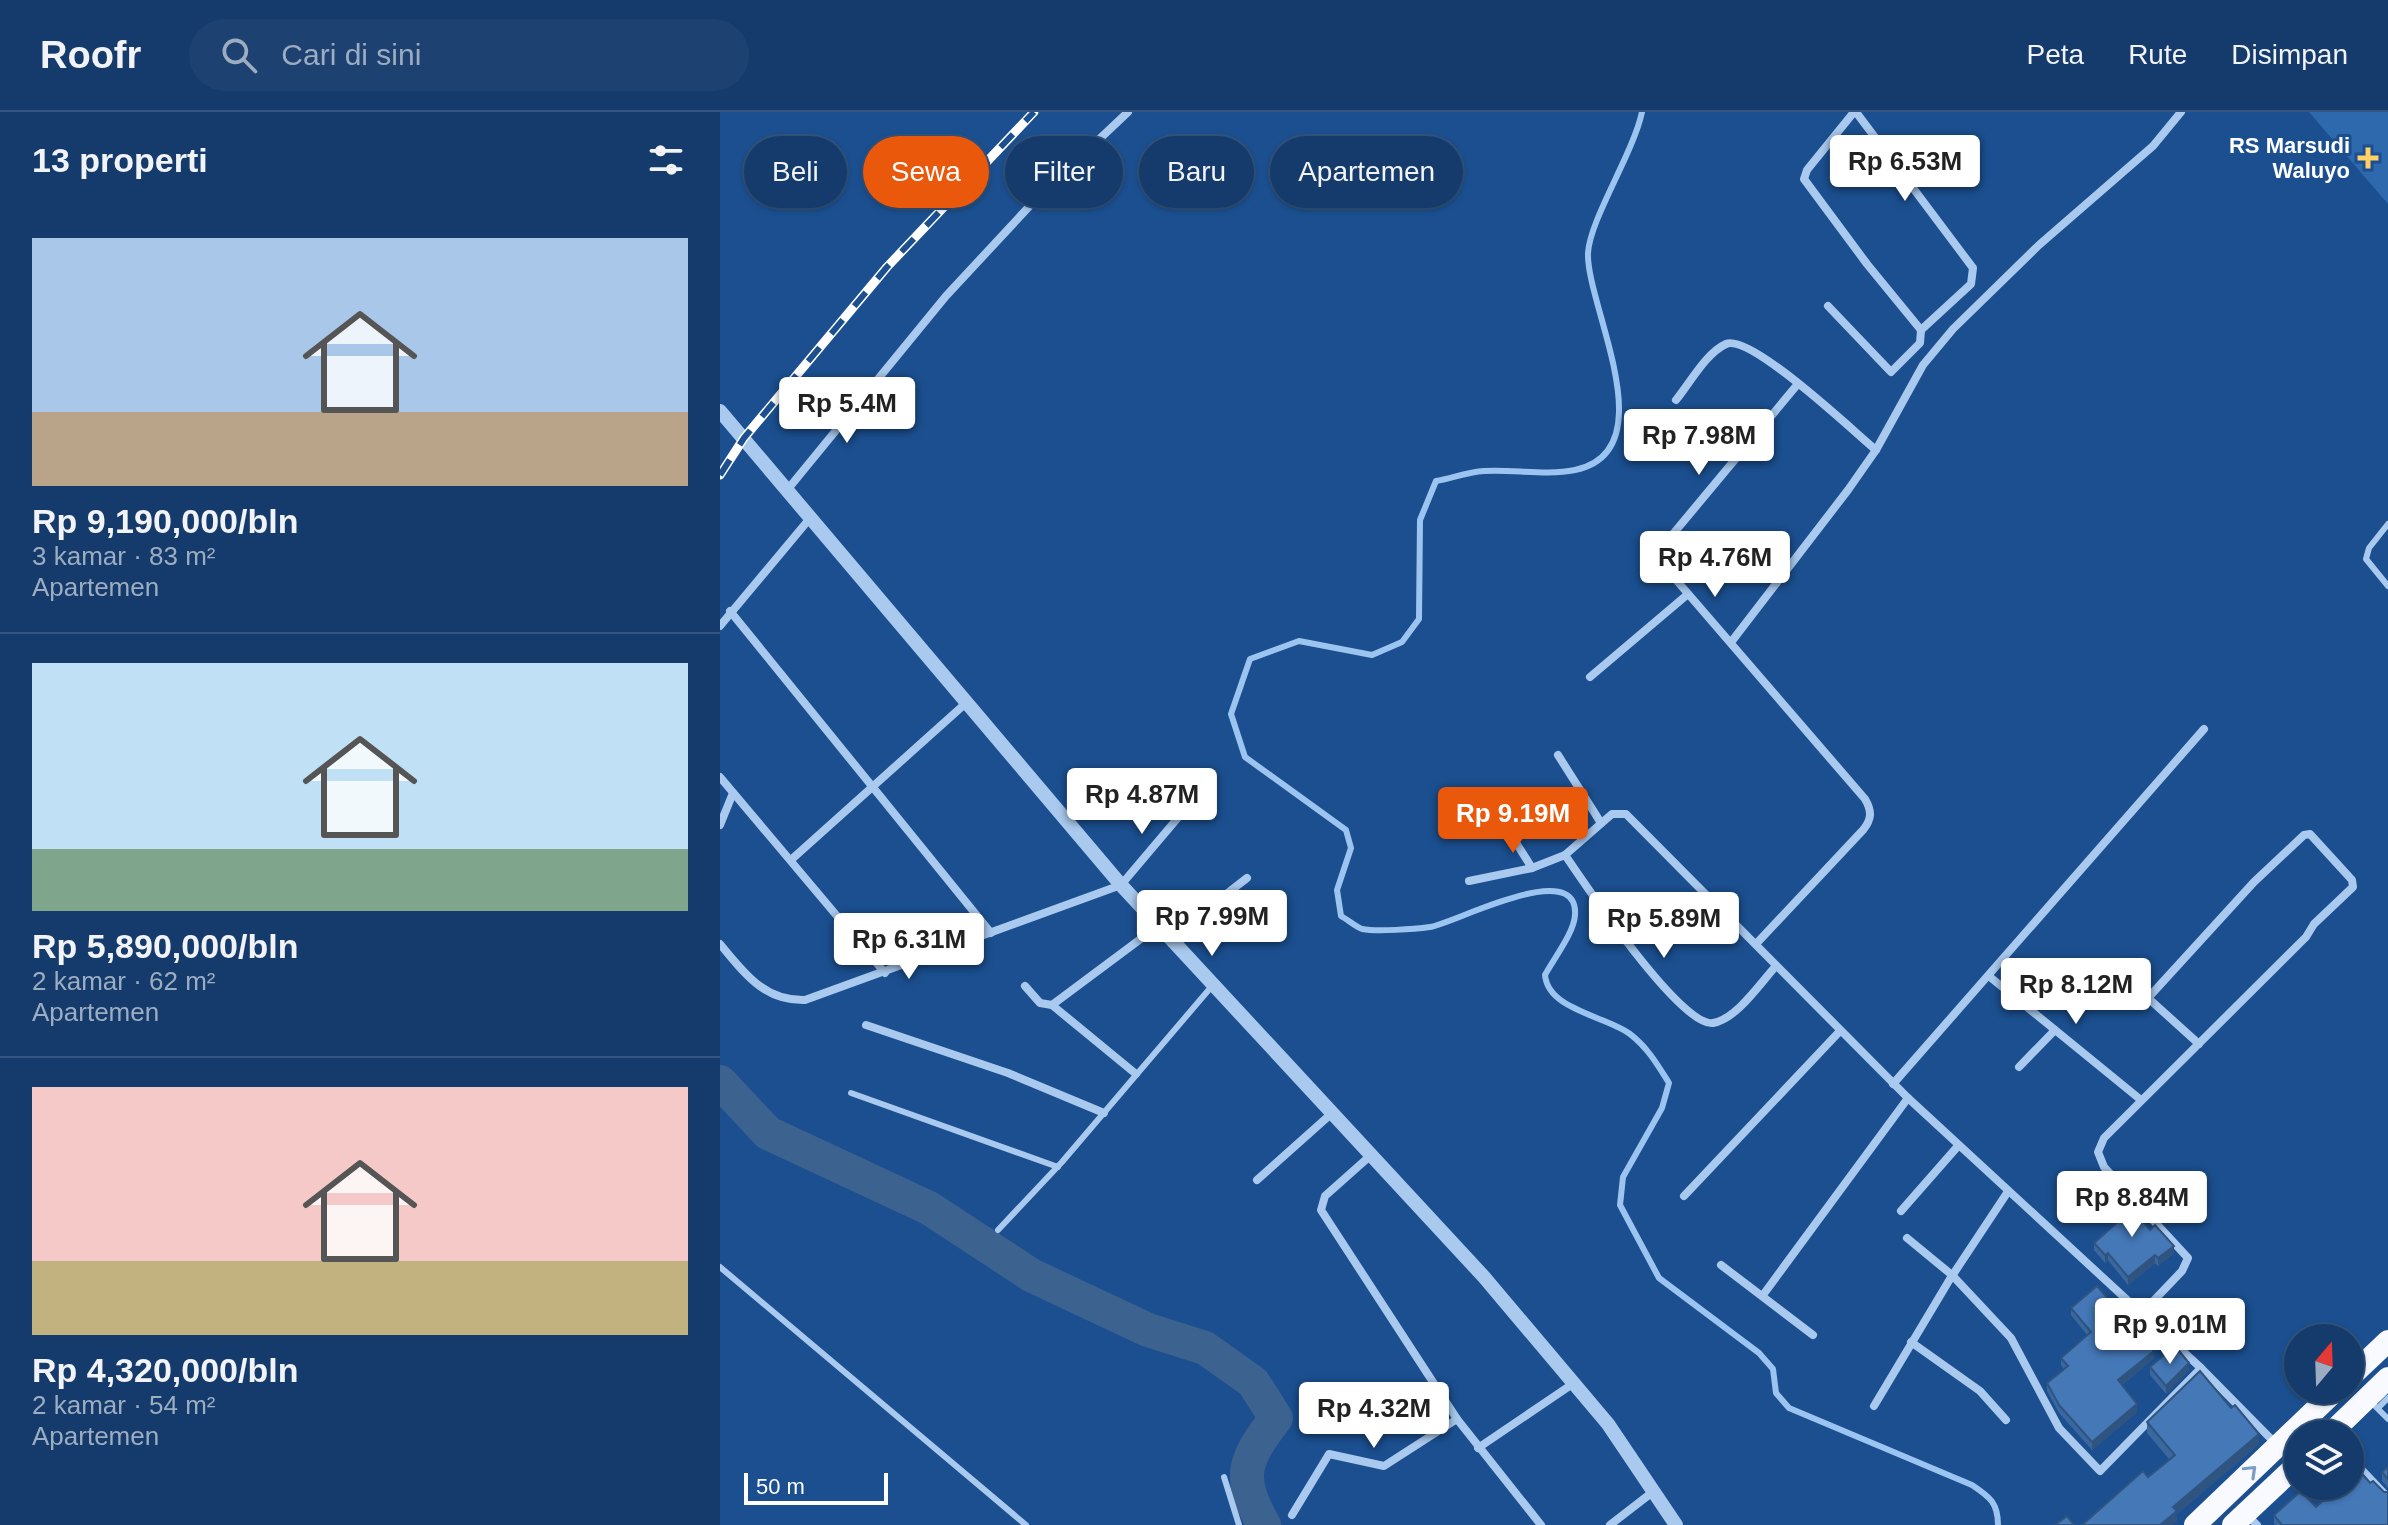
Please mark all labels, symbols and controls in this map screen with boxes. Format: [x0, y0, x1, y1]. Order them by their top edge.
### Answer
search box [189, 19, 749, 91]
icon: search [217, 33, 261, 77]
text: Roofr [40, 34, 141, 76]
text: Cari di sini [281, 38, 421, 71]
text: Peta [2027, 39, 2084, 70]
text: Rute [2128, 39, 2187, 70]
text: Disimpan [2231, 39, 2348, 70]
place label: RS Marsudi Waluyo [2229, 133, 2350, 183]
pin: Rp 6.53M [1822, 135, 1988, 203]
chip: Beli [744, 136, 847, 208]
chip: Sewa [863, 136, 989, 208]
chip: Filter [1005, 136, 1123, 208]
chip: Baru [1139, 136, 1254, 208]
chip: Apartemen [1270, 136, 1463, 208]
icon: filters [644, 138, 688, 182]
text: 13 properti [32, 141, 208, 179]
text: Rp 6.53M [1848, 146, 1962, 176]
marker: RS Marsudi Waluyo [2357, 147, 2379, 169]
icon: home [288, 290, 432, 434]
pin: Rp 5.4M [773, 377, 921, 445]
text: Rp 5.4M [797, 388, 897, 418]
pin: Rp 7.98M [1616, 409, 1782, 477]
text: Rp 7.98M [1642, 420, 1756, 450]
text: Rp 9,190,000/bln [32, 502, 298, 540]
pin: Rp 4.76M [1632, 531, 1798, 599]
text: 3 kamar · 83 m² [32, 541, 216, 571]
text: Rp 4.76M [1658, 542, 1772, 572]
text: Apartemen [32, 572, 159, 602]
icon: home [288, 715, 432, 859]
pin: Rp 4.87M [1059, 768, 1225, 836]
text: Rp 4.87M [1085, 779, 1199, 809]
pin: Rp 9.19M [1430, 787, 1596, 855]
text: Rp 9.19M [1456, 798, 1570, 828]
pin: Rp 7.99M [1129, 890, 1295, 958]
pin: Rp 5.89M [1581, 892, 1747, 960]
text: Rp 7.99M [1155, 901, 1269, 931]
text: Rp 5.89M [1607, 903, 1721, 933]
pin: Rp 6.31M [826, 913, 992, 981]
text: Rp 6.31M [852, 924, 966, 954]
text: Rp 5,890,000/bln [32, 927, 298, 965]
pin: Rp 8.12M [1993, 958, 2159, 1026]
text: 2 kamar · 62 m² [32, 966, 216, 996]
text: Rp 8.12M [2019, 969, 2133, 999]
text: Apartemen [32, 997, 159, 1027]
icon: home [288, 1139, 432, 1283]
pin: Rp 8.84M [2049, 1171, 2215, 1239]
text: Rp 8.84M [2075, 1182, 2189, 1212]
pin: Rp 9.01M [2087, 1298, 2253, 1366]
text: Rp 9.01M [2113, 1309, 2227, 1339]
north arrow [2284, 1324, 2364, 1404]
map controls [2284, 1324, 2364, 1500]
text: Rp 4,320,000/bln [32, 1351, 298, 1389]
pin: Rp 4.32M [1291, 1382, 1457, 1450]
text: 2 kamar · 54 m² [32, 1390, 216, 1420]
text: Rp 4.32M [1317, 1393, 1431, 1423]
button: layers [2284, 1420, 2364, 1500]
text: Apartemen [32, 1421, 159, 1451]
one-way arrow [2242, 1467, 2257, 1481]
scale bar [744, 1469, 888, 1505]
text: 50 m [756, 1474, 805, 1499]

